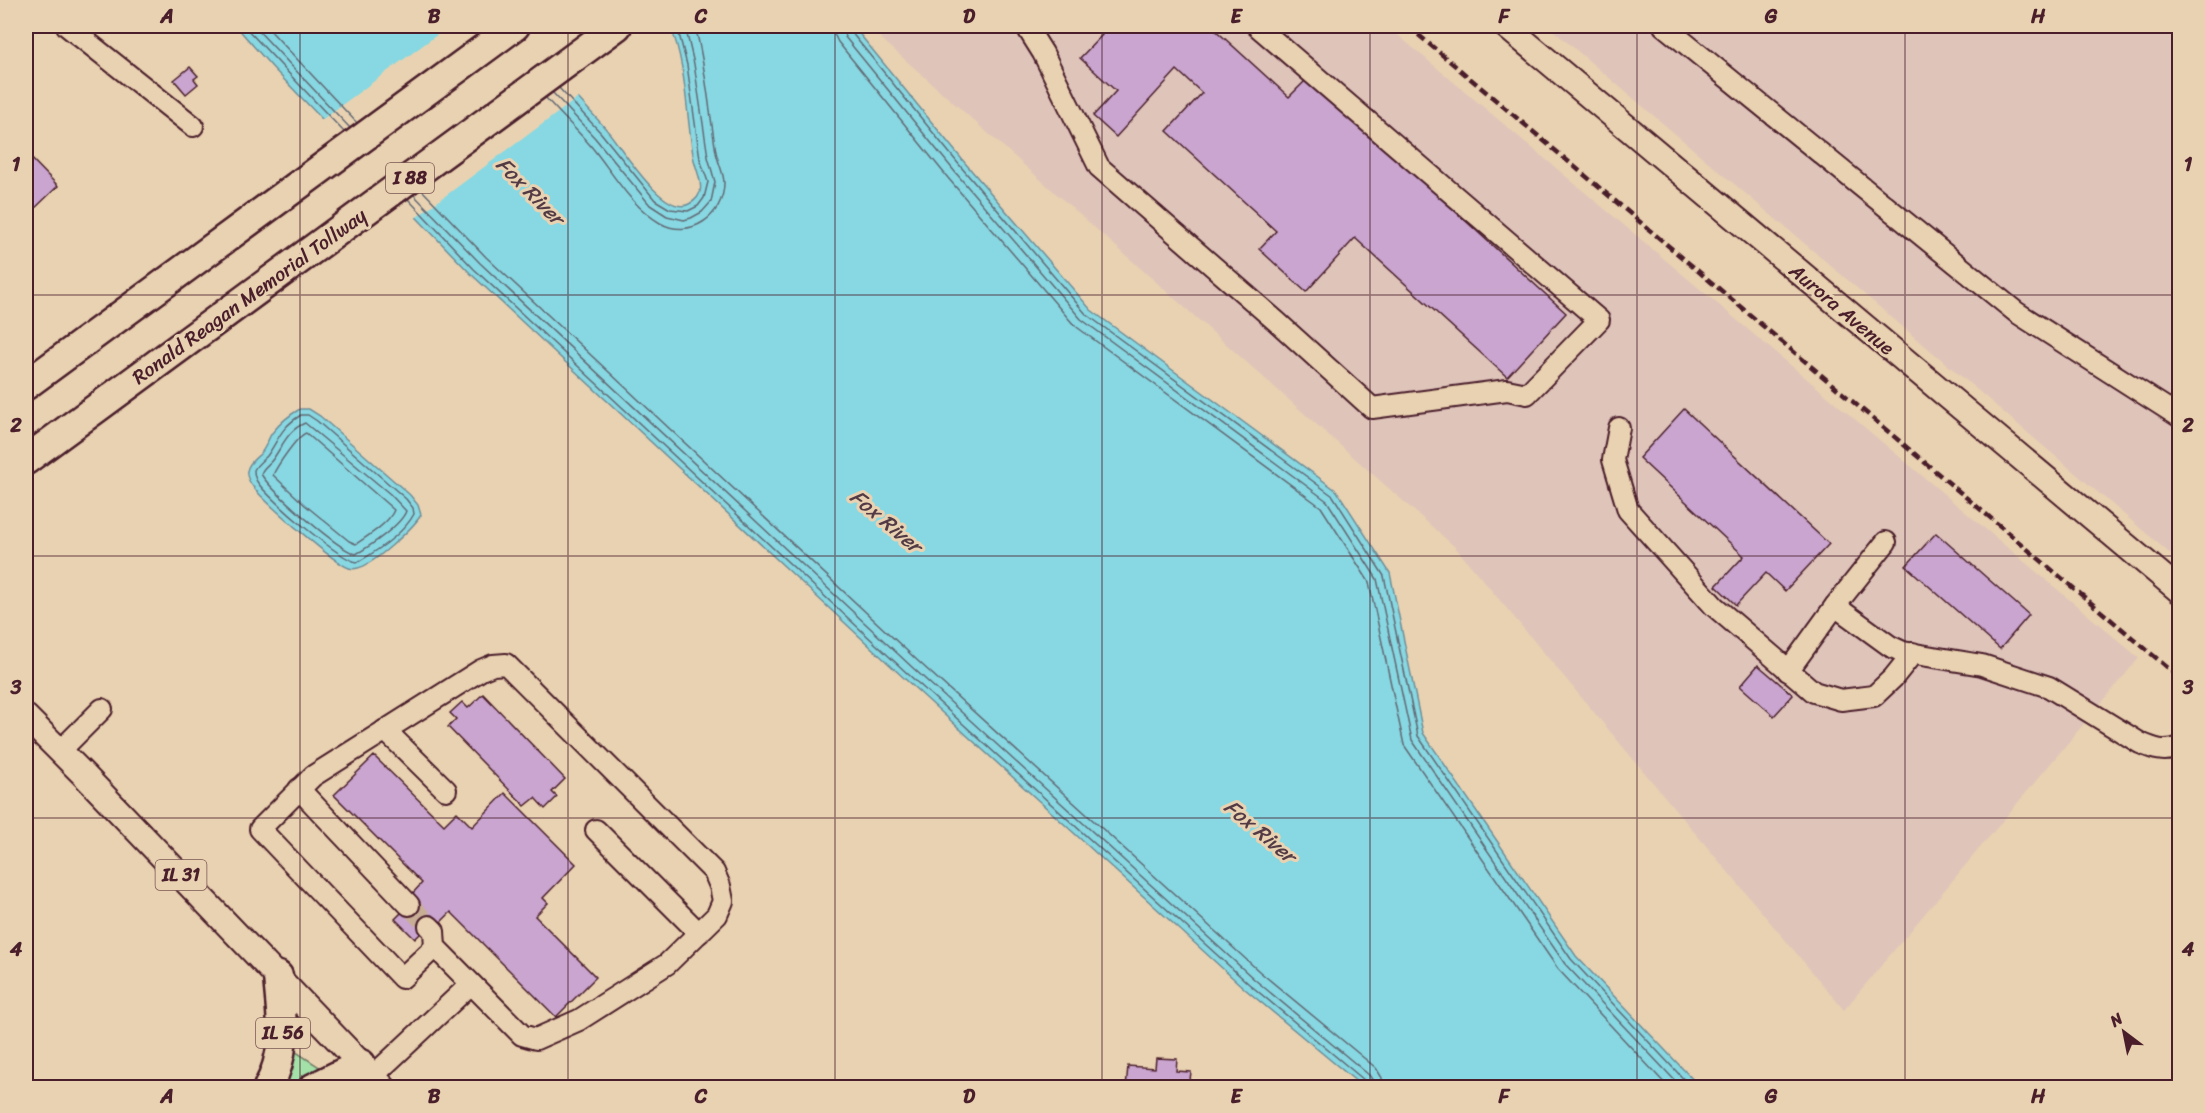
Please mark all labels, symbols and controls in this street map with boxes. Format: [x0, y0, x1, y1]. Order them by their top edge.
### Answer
text: A [159, 0, 174, 34]
text: B [428, 0, 441, 34]
text: C [694, 0, 708, 34]
text: D [963, 0, 976, 34]
text: E [1230, 0, 1243, 34]
text: F [1498, 0, 1511, 34]
text: G [1764, 0, 1778, 34]
text: H [2030, 0, 2046, 34]
text: 1 [12, 147, 21, 182]
water label: Fox River [486, 147, 576, 237]
text: 1 [2184, 147, 2193, 182]
road number: I 88 [386, 163, 434, 193]
street label: Ronald Reagan Memorial Tollway [124, 198, 375, 394]
street label: Aurora Avenue [1780, 254, 1903, 365]
text: 2 [9, 408, 22, 443]
text: 2 [2181, 408, 2194, 443]
water label: Fox River [841, 479, 933, 565]
text: 3 [10, 670, 22, 705]
text: 3 [2182, 670, 2194, 705]
water label: Fox River [1215, 789, 1307, 875]
road number: IL 31 [156, 860, 207, 890]
text: 4 [9, 932, 23, 967]
text: 4 [2181, 932, 2195, 967]
north arrow [2094, 1002, 2154, 1062]
text: N [2103, 1004, 2129, 1035]
road number: IL 56 [256, 1018, 310, 1048]
text: A [159, 1079, 174, 1113]
text: B [428, 1079, 441, 1113]
text: C [694, 1079, 708, 1113]
text: D [963, 1079, 976, 1113]
text: E [1230, 1079, 1243, 1113]
text: F [1498, 1079, 1511, 1113]
text: G [1764, 1079, 1778, 1113]
text: H [2030, 1079, 2046, 1113]

